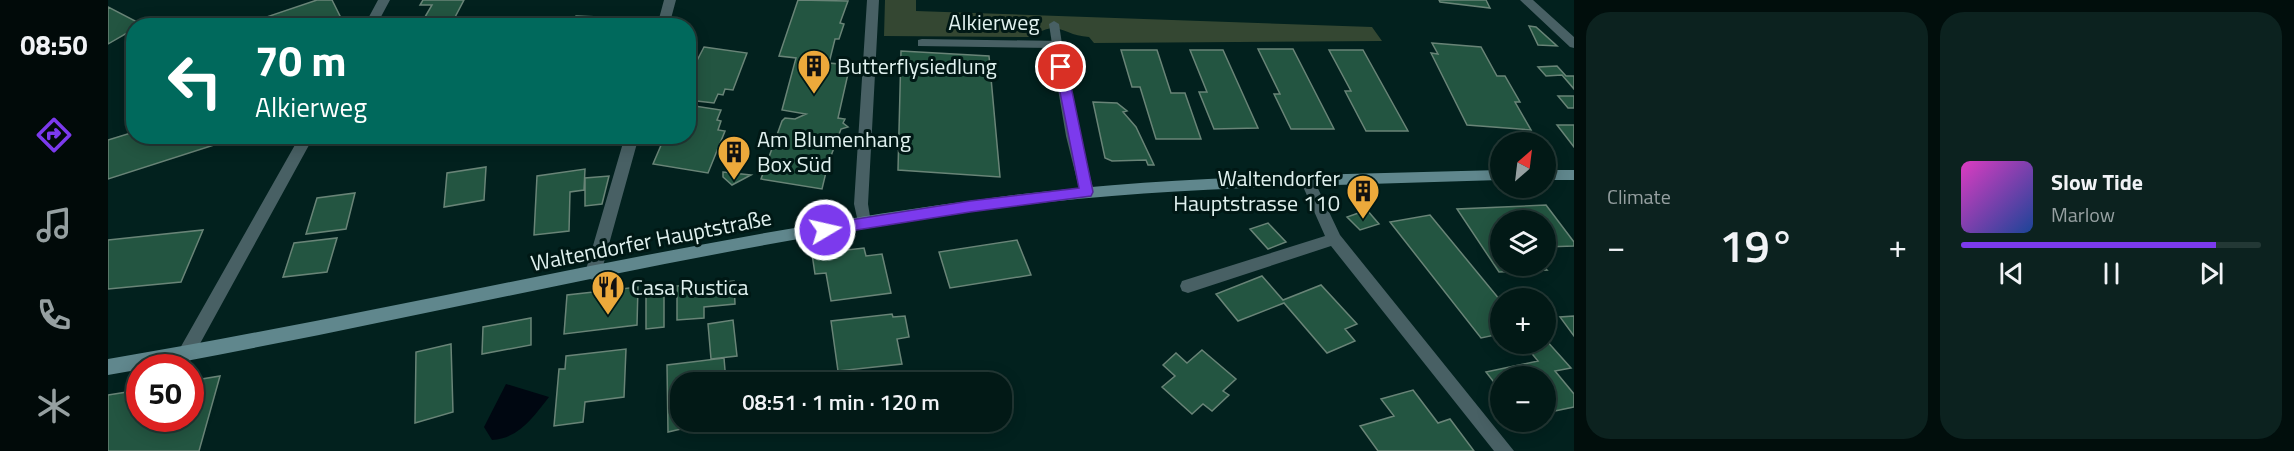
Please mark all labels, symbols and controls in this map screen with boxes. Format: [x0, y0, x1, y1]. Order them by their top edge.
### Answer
street label: Alkierweg [948, 5, 1040, 39]
text: 08:50 [20, 24, 88, 65]
text: 70 m [255, 28, 347, 92]
pin [1035, 41, 1086, 92]
icon: left [156, 42, 234, 120]
building icon: Butterflysiedlung [796, 48, 832, 95]
place label: Butterflysiedlung [837, 49, 997, 83]
icon: arrive [1044, 50, 1077, 83]
text: Alkierweg [255, 86, 367, 127]
icon: directions [33, 114, 75, 156]
place label: Am Blumenhang Box Süd [757, 122, 911, 181]
north arrow [1490, 132, 1556, 198]
map controls [1490, 132, 1556, 432]
building icon: Am Blumenhang Box Süd [716, 134, 752, 181]
place label: Waltendorfer Hauptstrasse 110 [1173, 161, 1340, 220]
text: Slow Tide [2051, 165, 2143, 199]
building icon: Waltendorfer Hauptstrasse 110 [1345, 173, 1381, 220]
text: Climate [1607, 181, 1671, 212]
position arrow [793, 198, 857, 262]
text: Marlow [2051, 199, 2115, 230]
street label: Waltendorfer Hauptstraße [528, 200, 774, 280]
icon: music [33, 204, 75, 246]
button: layers [1490, 210, 1556, 276]
text: 19° [1719, 211, 1795, 279]
text: − [1607, 221, 1625, 271]
text: + [1889, 221, 1907, 271]
icon: previous [1995, 257, 2028, 290]
icon: pause [2095, 257, 2128, 290]
icon: next [2195, 257, 2228, 290]
restaurant icon: Casa Rustica [590, 269, 626, 316]
place label: Casa Rustica [631, 270, 749, 304]
button: + [1490, 288, 1556, 354]
icon: phone [33, 294, 75, 336]
speed limit sign: 50 [126, 354, 204, 432]
button: − [1490, 366, 1556, 432]
icon: climate [33, 385, 75, 427]
text: 08:51 · 1 min · 120 m [742, 385, 940, 419]

